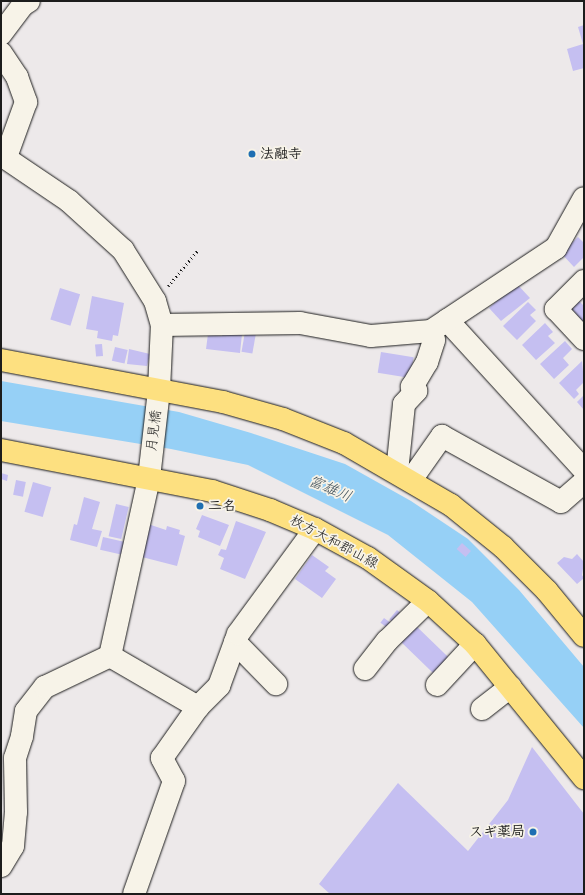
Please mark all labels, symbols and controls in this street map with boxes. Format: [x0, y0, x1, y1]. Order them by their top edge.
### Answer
place label: 法融寺 [260, 146, 302, 162]
marker: 法融寺 [247, 149, 257, 159]
street label: 月見橋 [143, 409, 165, 453]
water label: 富雄川 [306, 472, 354, 506]
place label: 二名 [208, 498, 236, 514]
marker: 二名 [195, 501, 205, 511]
street label: 枚方大和郡山線 [287, 512, 381, 572]
place label: スギ薬局 [469, 824, 525, 840]
marker: スギ薬局 [528, 827, 538, 837]

